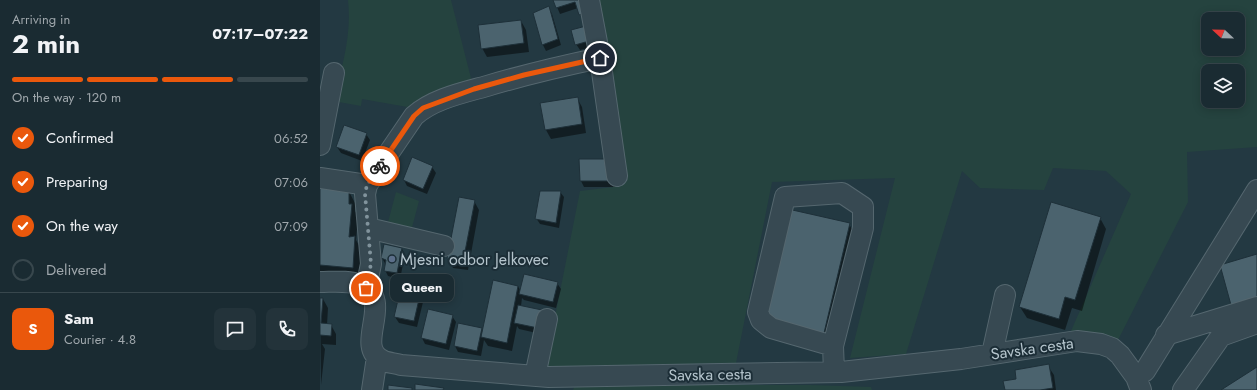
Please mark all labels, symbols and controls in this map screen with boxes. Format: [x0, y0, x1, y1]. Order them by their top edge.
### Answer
text: Arriving in [12, 10, 70, 29]
north arrow [1201, 12, 1245, 56]
map controls [1201, 12, 1245, 108]
text: 07:17–07:22 [212, 23, 308, 45]
text: 2 min [12, 25, 80, 63]
pin [583, 41, 617, 75]
icon: home [589, 47, 611, 69]
button: layers [1201, 64, 1245, 108]
text: On the way · 120 m [12, 88, 121, 107]
icon: check [12, 127, 34, 149]
text: Confirmed [46, 127, 114, 149]
text: 06:52 [274, 129, 308, 148]
courier [360, 146, 400, 186]
icon: bike [369, 155, 391, 177]
icon: check [12, 171, 34, 193]
text: Preparing [46, 171, 108, 193]
text: 07:06 [274, 173, 308, 192]
icon: check [12, 215, 34, 237]
text: On the way [46, 215, 118, 237]
text: 07:09 [274, 217, 308, 236]
place label: Mjesni odbor Jelkovec [400, 248, 549, 271]
marker: Mjesni odbor Jelkovec [387, 254, 397, 264]
text: Delivered [46, 259, 107, 281]
pin [349, 271, 383, 305]
callout: Queen [390, 274, 454, 302]
icon: bag [355, 277, 377, 299]
text: Queen [401, 278, 443, 297]
text: Sam [64, 308, 94, 330]
button: chat [214, 308, 256, 350]
button: phone [266, 308, 308, 350]
text: S [28, 318, 38, 340]
text: Courier · 4.8 [64, 330, 136, 349]
street label: Savska cesta [989, 331, 1075, 366]
street label: Savska cesta [668, 362, 752, 387]

